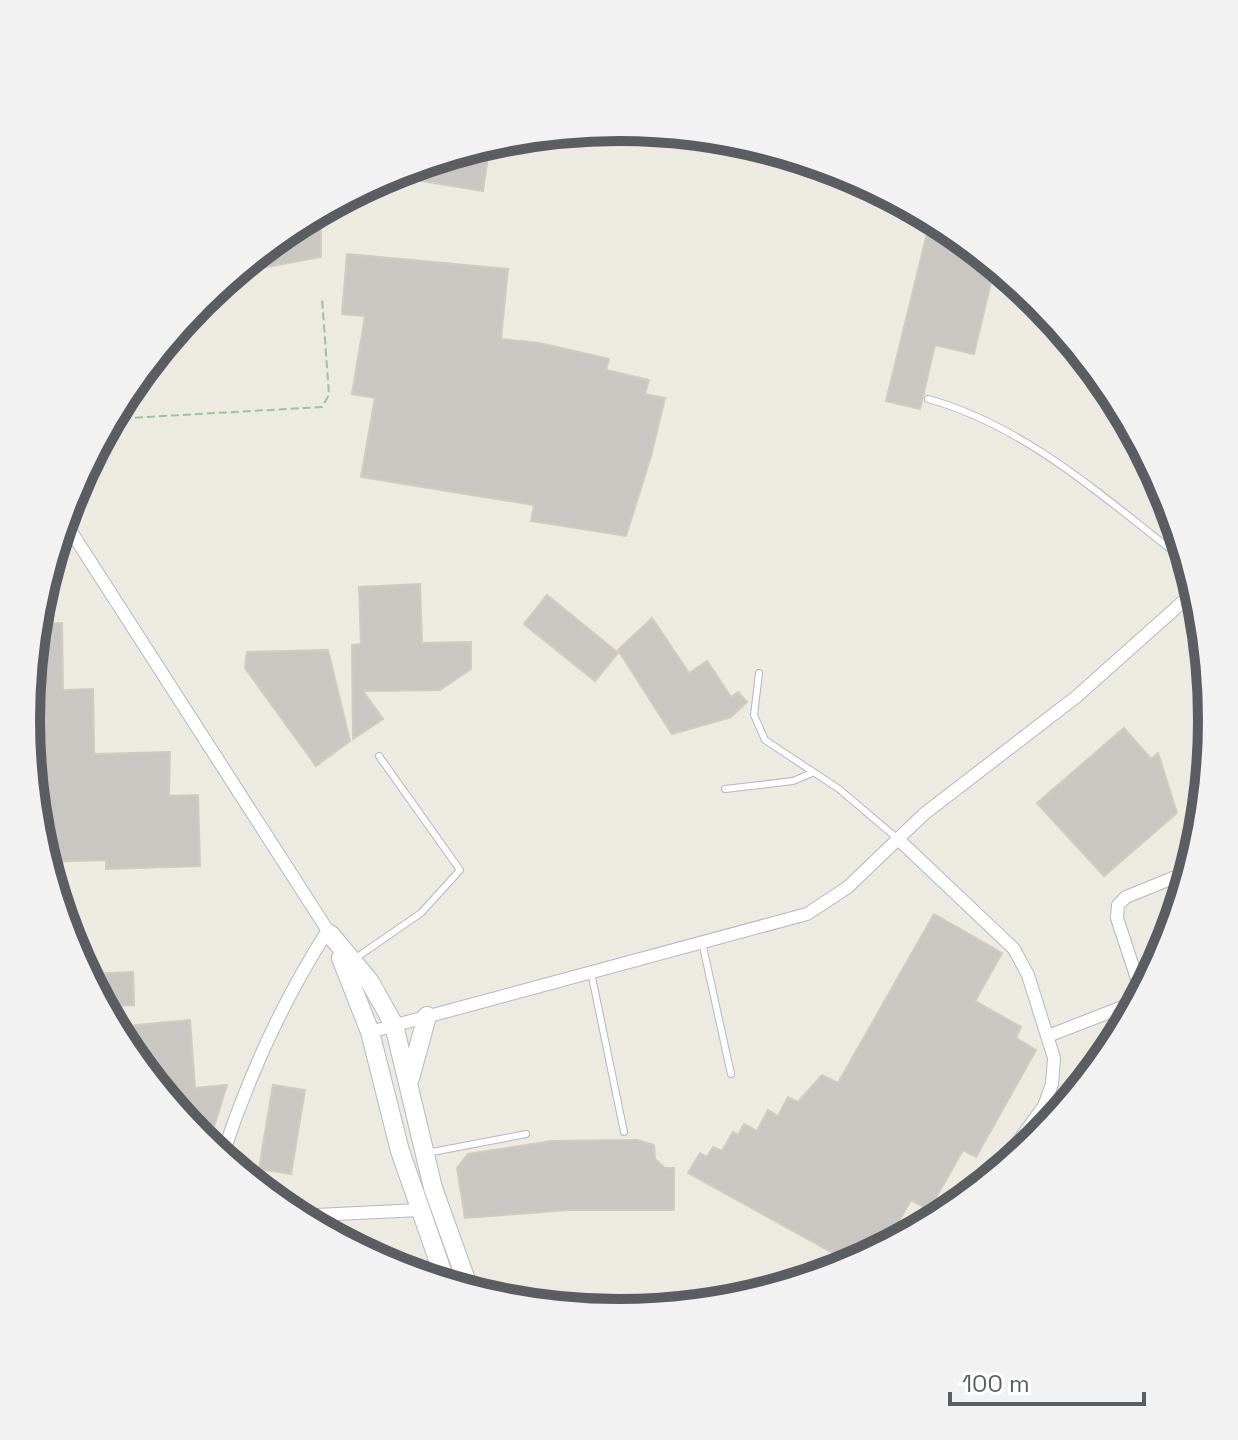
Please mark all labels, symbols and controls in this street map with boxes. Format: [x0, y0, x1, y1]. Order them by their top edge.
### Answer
scale bar [950, 1356, 1144, 1406]
text: 100 m [962, 1368, 1030, 1399]

